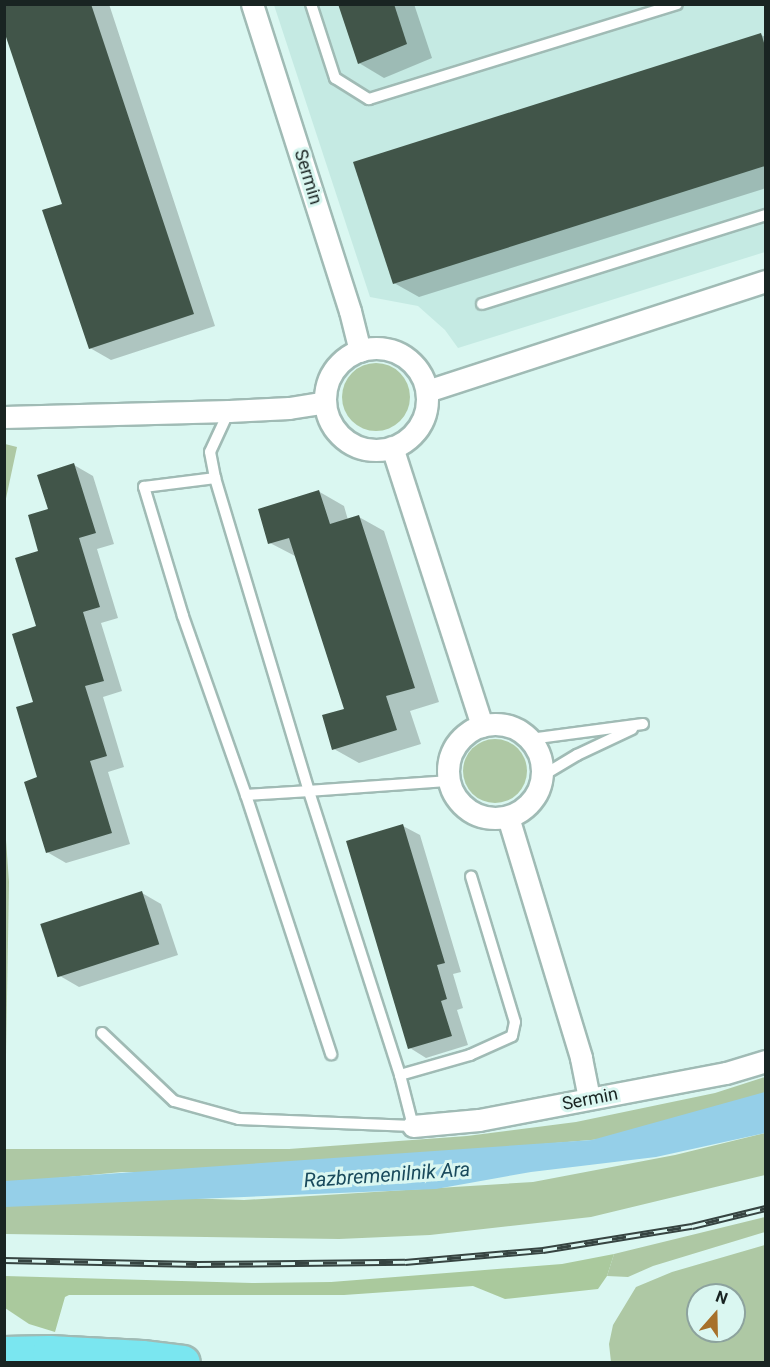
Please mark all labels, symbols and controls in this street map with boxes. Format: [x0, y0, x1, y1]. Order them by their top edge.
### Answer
street label: Sermin [289, 147, 327, 207]
street label: Sermin [560, 1083, 620, 1115]
water label: Razbremenilnik Ara [303, 1157, 471, 1193]
north arrow [686, 1283, 746, 1343]
text: N [713, 1287, 730, 1308]

